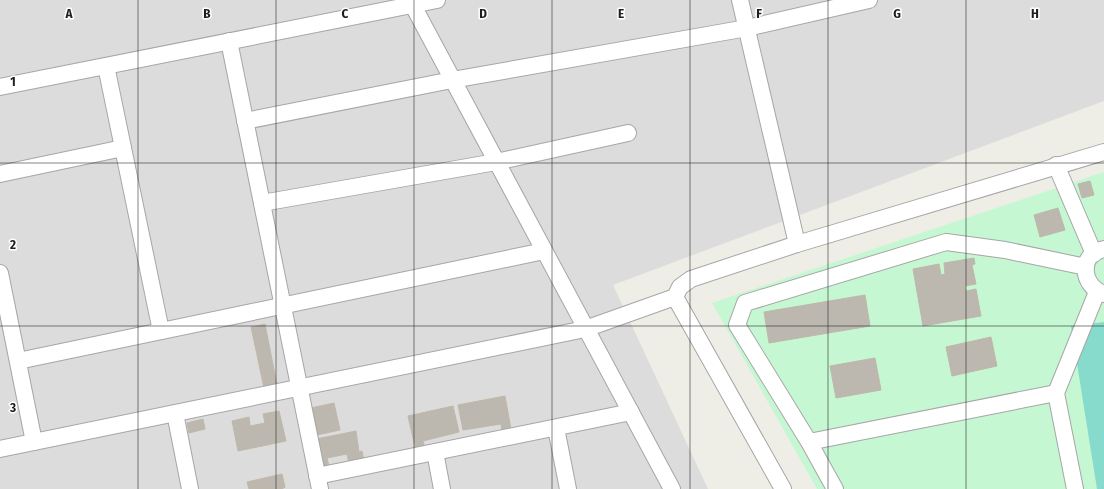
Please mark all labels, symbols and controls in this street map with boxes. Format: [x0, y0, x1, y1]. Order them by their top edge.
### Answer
text: A [64, 6, 73, 21]
text: B [203, 6, 211, 21]
text: C [342, 6, 349, 21]
text: D [479, 6, 487, 21]
text: E [618, 6, 624, 21]
text: F [756, 6, 762, 21]
text: G [893, 6, 901, 21]
text: H [1031, 6, 1039, 21]
text: 1 [10, 74, 16, 89]
text: 2 [9, 237, 16, 252]
text: 3 [9, 400, 16, 415]

